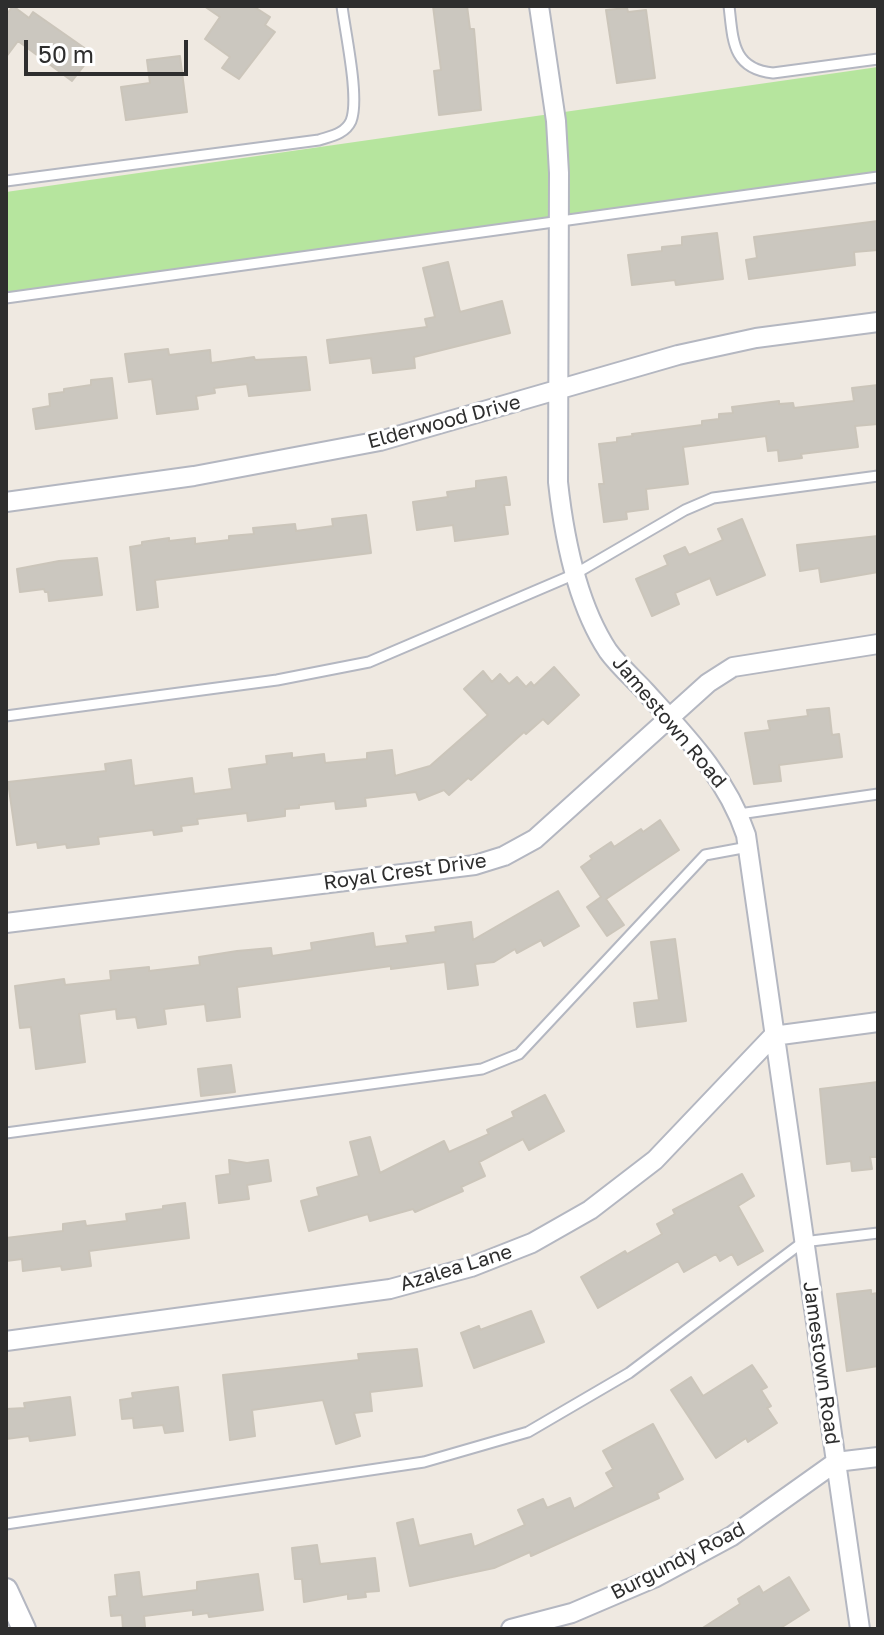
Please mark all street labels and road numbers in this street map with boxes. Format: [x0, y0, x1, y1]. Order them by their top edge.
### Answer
street label: Elderwood Drive [365, 390, 523, 454]
street label: Jamestown Road [607, 651, 731, 793]
street label: Royal Crest Drive [322, 849, 488, 895]
street label: Azalea Lane [397, 1240, 515, 1296]
street label: Jamestown Road [798, 1280, 844, 1446]
street label: Burgundy Road [607, 1517, 749, 1605]

